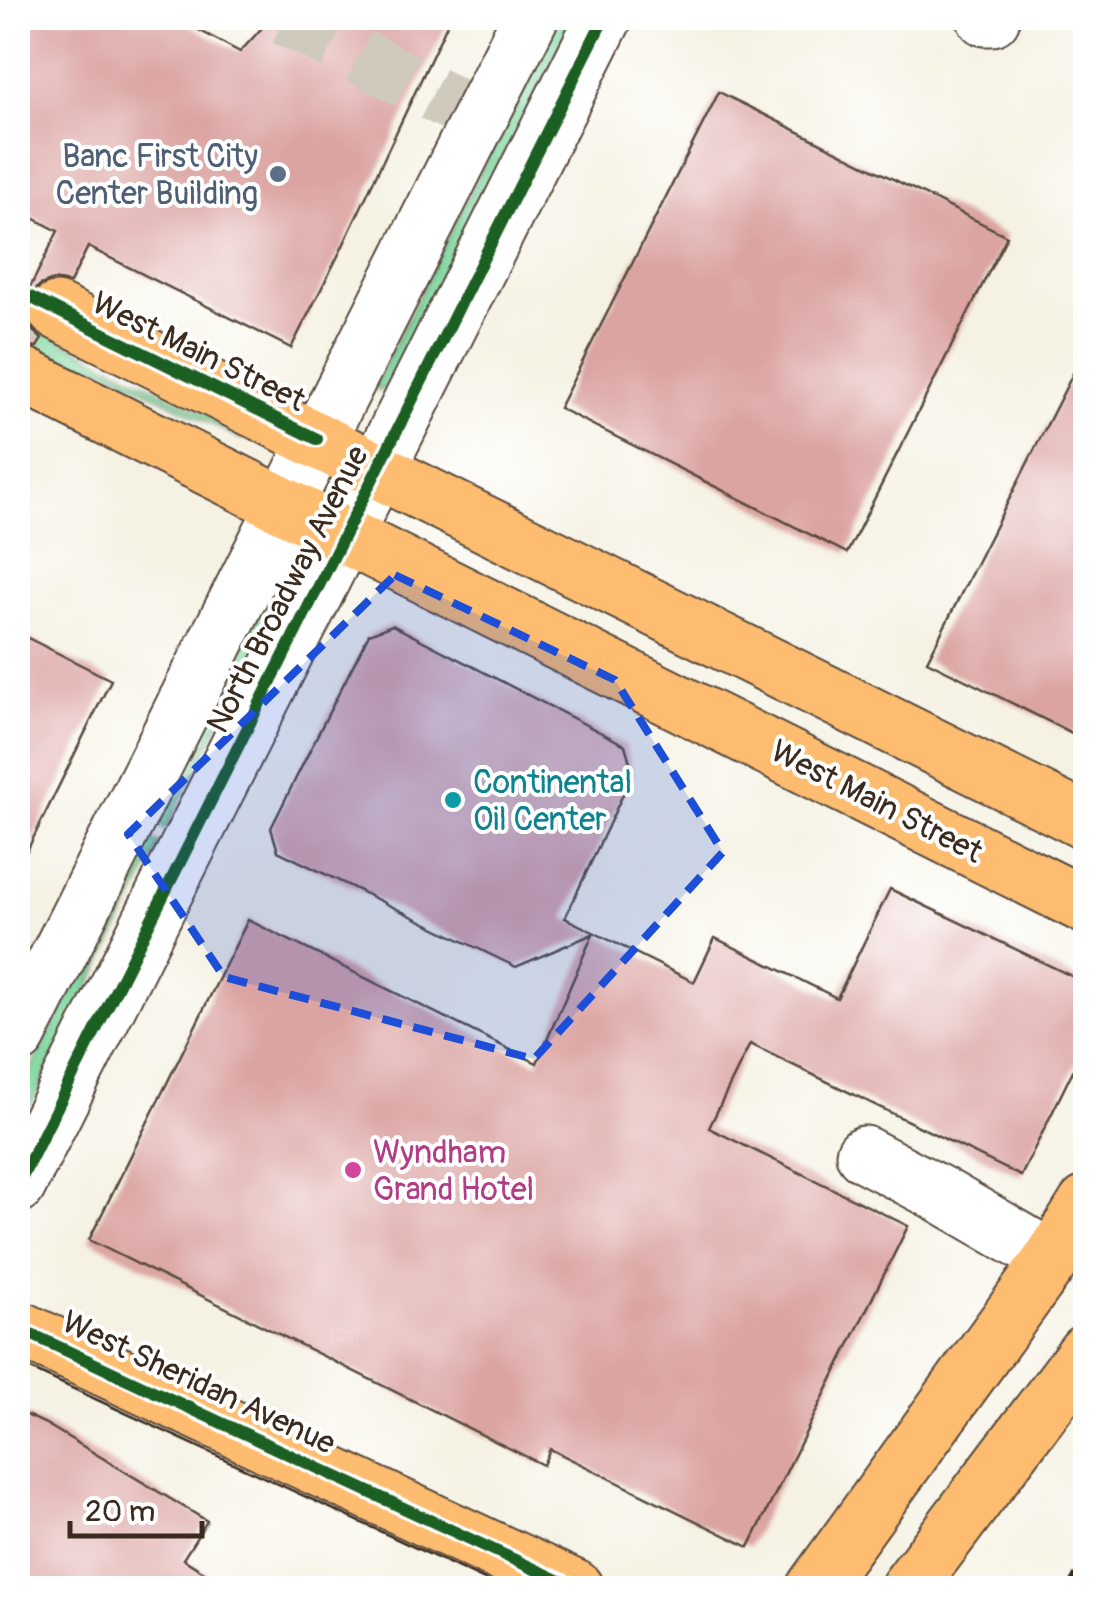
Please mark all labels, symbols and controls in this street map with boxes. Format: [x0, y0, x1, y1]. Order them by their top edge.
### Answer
place label: Banc First City Center Building [56, 137, 258, 214]
marker: Banc First City Center Building [267, 163, 289, 185]
street label: West Main Street [85, 283, 312, 421]
street label: North Broadway Avenue [198, 439, 378, 740]
street label: West Main Street [764, 731, 989, 873]
place label: Continental Oil Center [473, 763, 632, 840]
marker: Continental Oil Center [442, 789, 464, 811]
place label: Wyndham Grand Hotel [373, 1133, 534, 1210]
marker: Wyndham Grand Hotel [342, 1159, 364, 1181]
street label: West Sheridan Avenue [56, 1302, 342, 1464]
scale bar [70, 1476, 202, 1538]
text: 20 m [85, 1493, 155, 1530]

